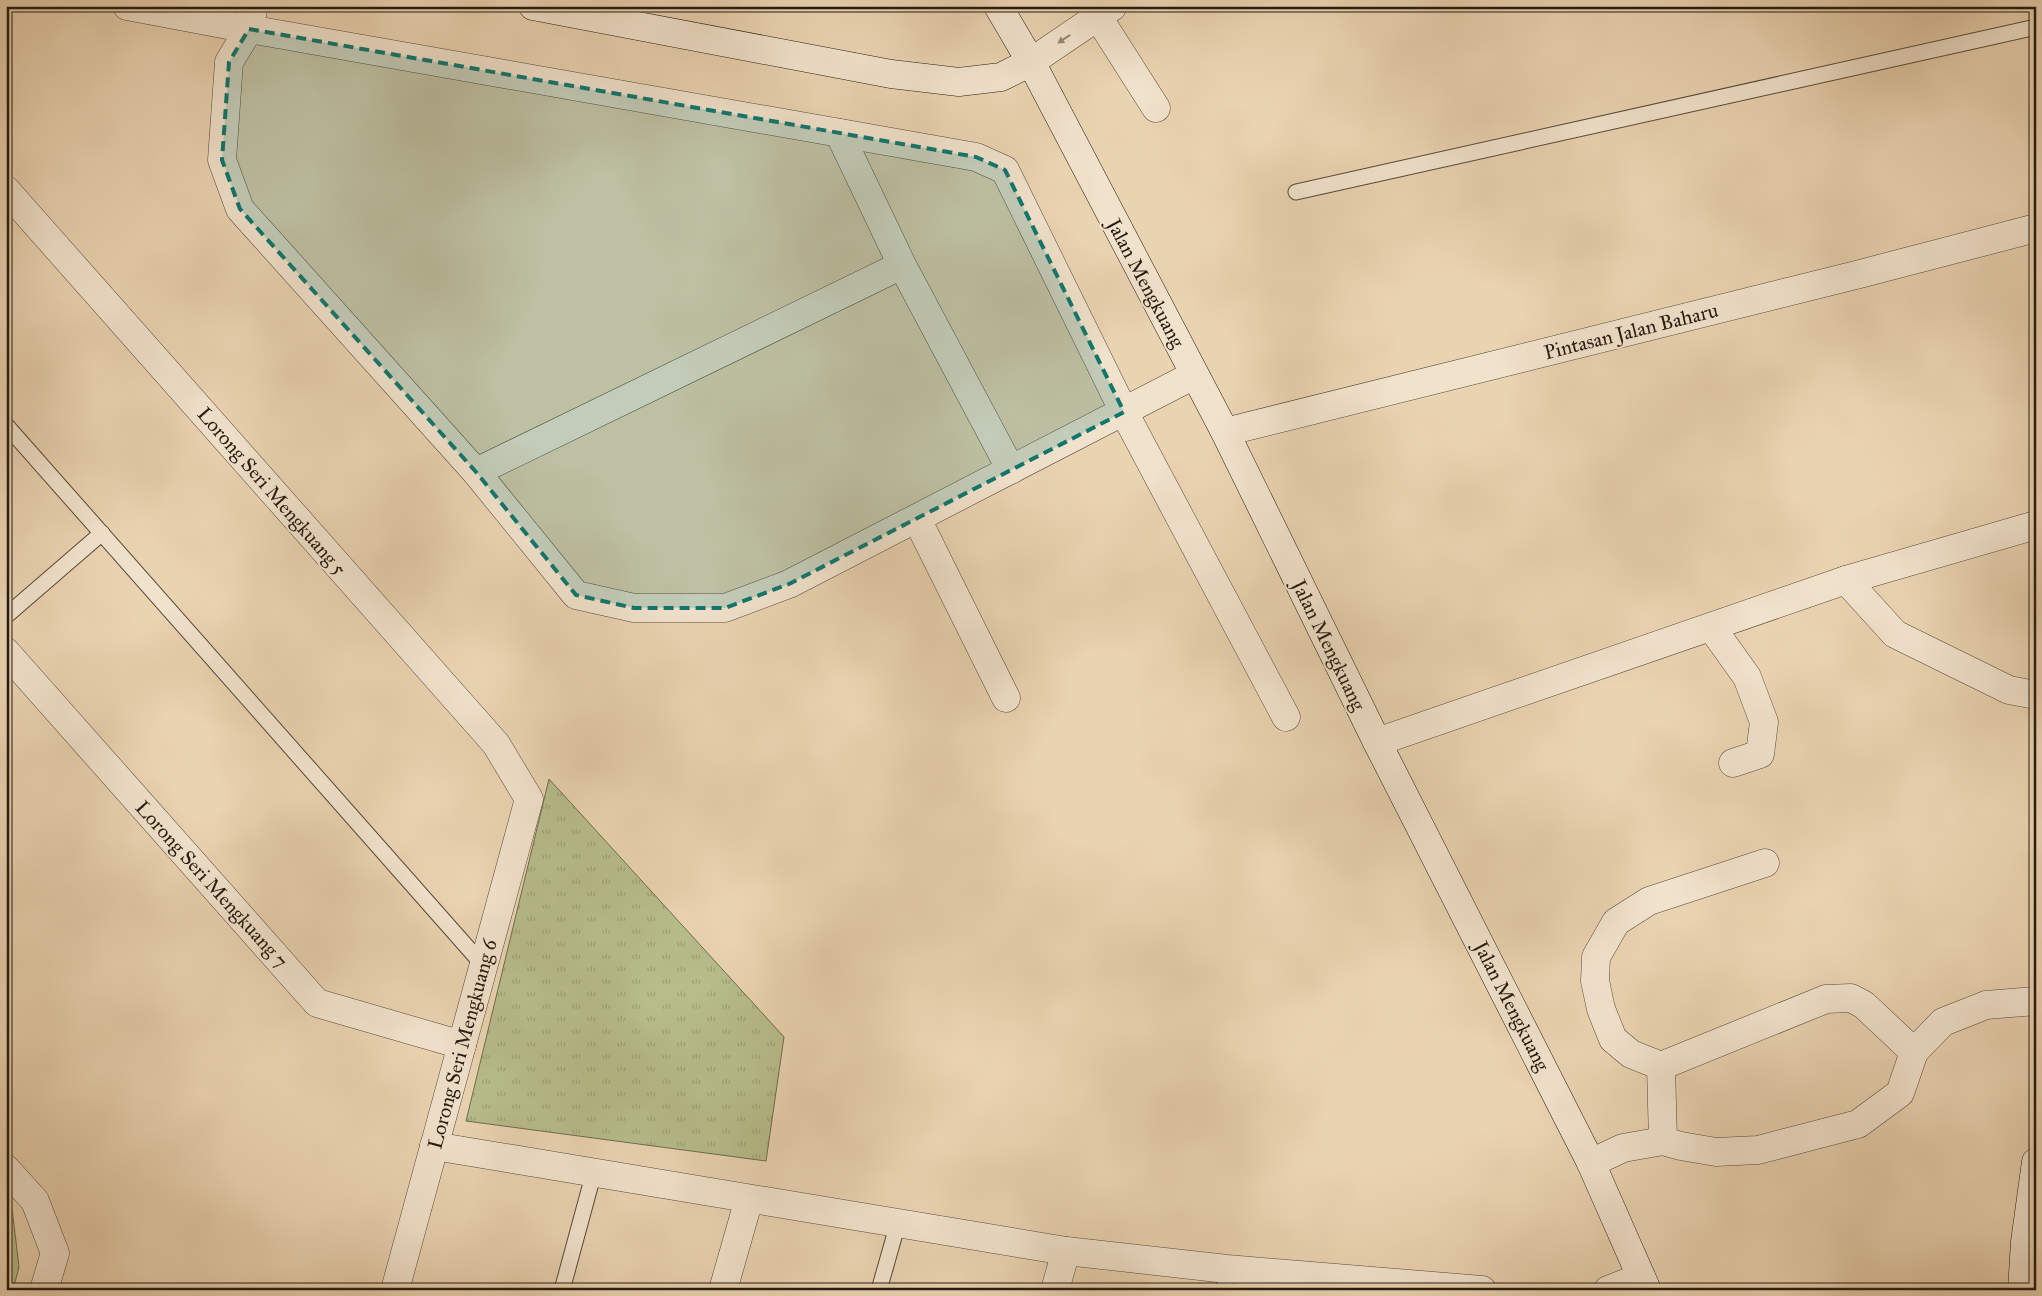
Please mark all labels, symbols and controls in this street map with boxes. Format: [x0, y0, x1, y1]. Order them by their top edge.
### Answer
one-way arrow [1058, 34, 1071, 44]
street label: Jalan Mengkuang [1100, 213, 1190, 353]
street label: Pintasan Jalan Baharu [1541, 298, 1721, 365]
street label: Lorong Seri Mengkuang 5 [192, 402, 352, 581]
street label: Jalan Mengkuang [1285, 574, 1371, 715]
street label: Lorong Seri Mengkuang 7 [130, 795, 293, 973]
street label: Jalan Mengkuang [1467, 935, 1555, 1076]
street label: Lorong Seri Mengkuang 6 [422, 936, 503, 1152]

